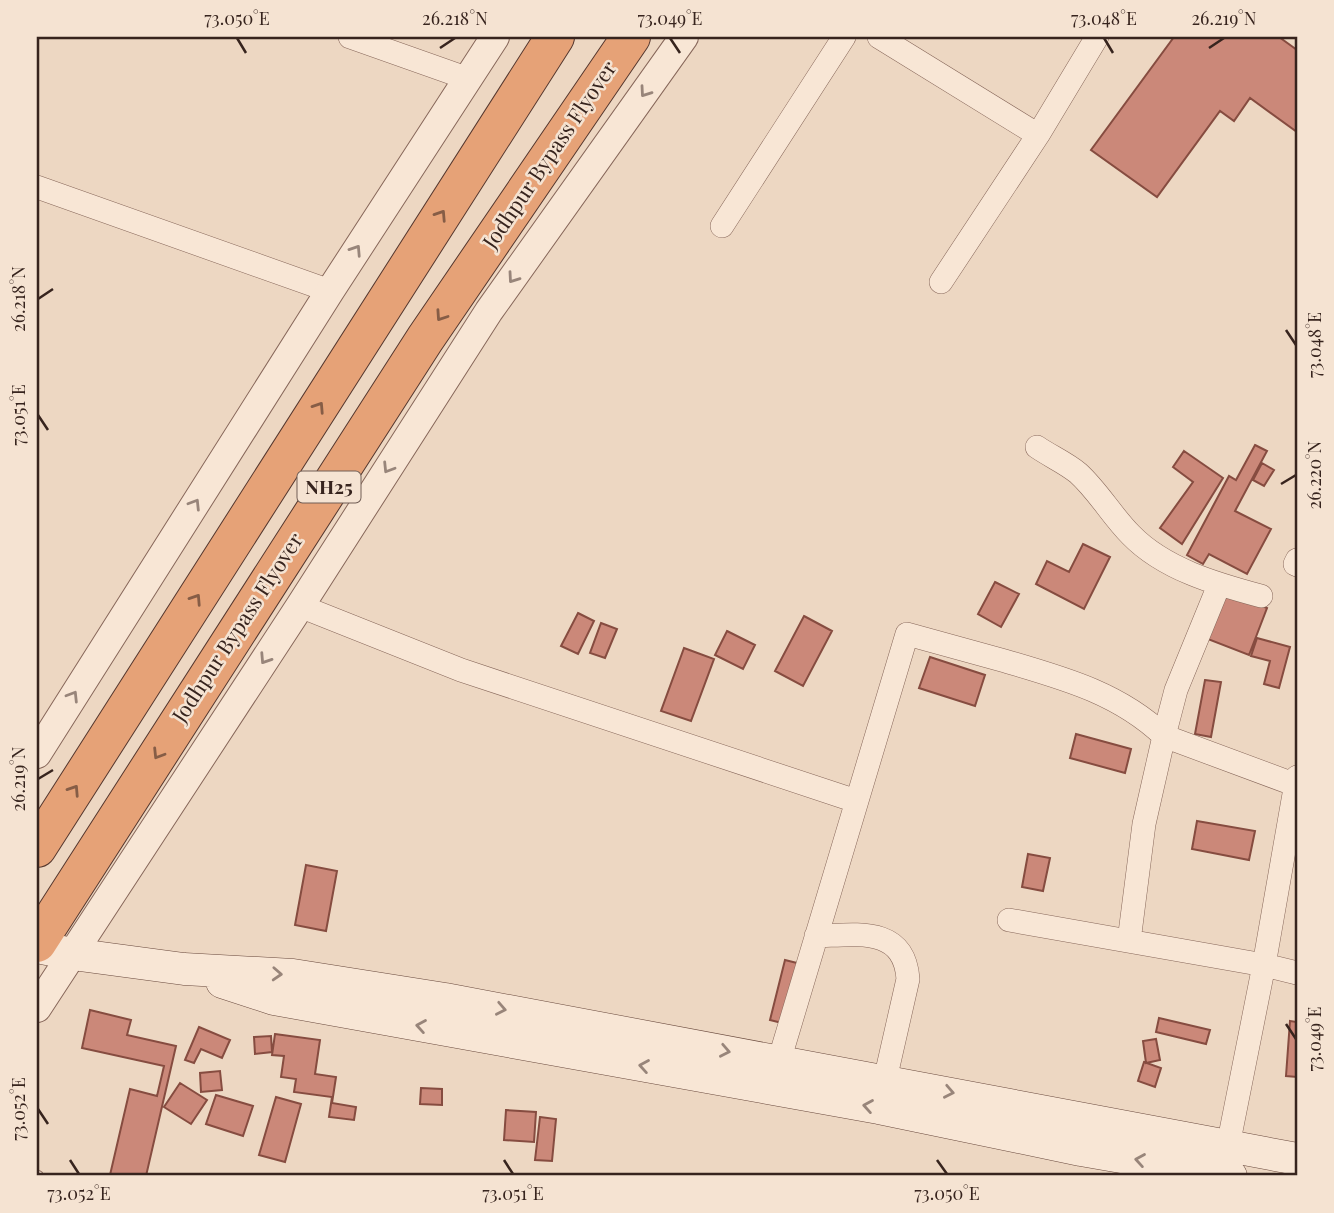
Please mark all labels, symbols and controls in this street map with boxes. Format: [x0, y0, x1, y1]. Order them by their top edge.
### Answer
text: 73.050°E [204, 6, 270, 30]
text: 26.218°N [422, 6, 488, 30]
text: 73.049°E [637, 6, 703, 30]
text: 73.048°E [1071, 6, 1137, 30]
text: 26.219°N [1191, 6, 1257, 30]
street label: Jodhpur Bypass Flyover [474, 54, 622, 254]
one-way arrow [641, 84, 653, 97]
one-way arrow [433, 210, 445, 223]
one-way arrow [348, 244, 361, 257]
text: 26.218°N [6, 266, 30, 332]
one-way arrow [509, 270, 521, 283]
one-way arrow [436, 308, 449, 321]
text: 73.048°E [1302, 312, 1326, 378]
text: 73.051°E [6, 384, 30, 446]
one-way arrow [310, 402, 323, 415]
text: 26.220°N [1302, 440, 1326, 509]
one-way arrow [383, 460, 396, 473]
road number: NH25 [298, 472, 360, 502]
one-way arrow [186, 499, 199, 512]
street label: Jodhpur Bypass Flyover [164, 526, 309, 728]
one-way arrow [188, 593, 201, 606]
one-way arrow [261, 652, 274, 665]
one-way arrow [65, 691, 78, 704]
text: 26.219°N [6, 746, 30, 812]
one-way arrow [153, 746, 166, 759]
one-way arrow [65, 785, 78, 798]
one-way arrow [271, 966, 282, 981]
one-way arrow [495, 1001, 507, 1016]
text: 73.049°E [1302, 1006, 1326, 1072]
one-way arrow [415, 1019, 426, 1034]
one-way arrow [719, 1042, 731, 1057]
one-way arrow [638, 1059, 650, 1074]
text: 73.052°E [6, 1077, 30, 1141]
one-way arrow [943, 1084, 955, 1099]
one-way arrow [863, 1099, 874, 1114]
one-way arrow [1134, 1153, 1145, 1168]
text: 73.052°E [47, 1181, 111, 1205]
text: 73.051°E [482, 1181, 544, 1205]
text: 73.050°E [914, 1181, 980, 1205]

